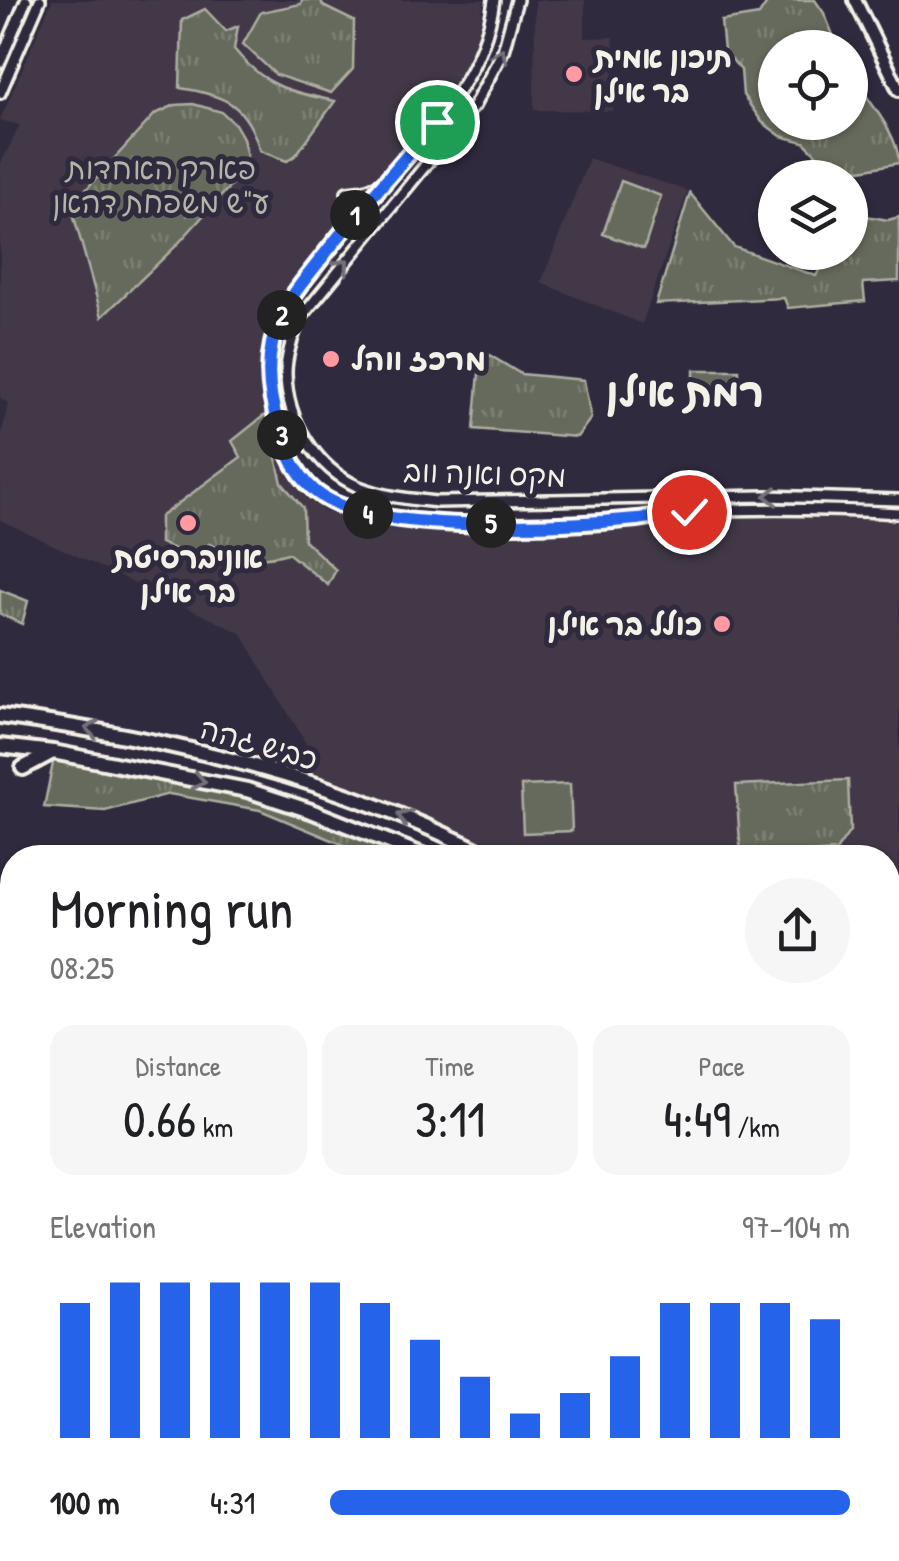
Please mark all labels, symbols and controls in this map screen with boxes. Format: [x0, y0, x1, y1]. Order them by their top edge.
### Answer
map controls [758, 30, 868, 270]
button: locate [758, 30, 868, 140]
place label: תיכון אמית בר אילן [592, 37, 732, 111]
one-way arrow [489, 47, 509, 65]
marker: תיכון אמית בר אילן [563, 63, 585, 85]
pin [395, 80, 480, 165]
icon: arrive [410, 95, 465, 150]
park label: פארק האחדות ע"ש משפחת דהאן [52, 148, 270, 222]
button: layers [758, 160, 868, 270]
pin: 1 [330, 190, 380, 240]
text: 1 [350, 196, 360, 234]
one-way arrow [332, 259, 350, 277]
pin: 2 [257, 290, 307, 340]
text: 2 [275, 296, 289, 334]
place label: מרכז ווהל [351, 339, 486, 379]
marker: מרכז ווהל [320, 348, 342, 370]
district label: רמת אילן [606, 364, 764, 418]
pin: 3 [257, 410, 307, 460]
text: 3 [276, 416, 288, 454]
street label: מקס ואנה ווב [403, 450, 567, 496]
pin [647, 470, 732, 555]
icon: check [662, 485, 717, 540]
one-way arrow [763, 485, 778, 507]
pin: 4 [343, 489, 393, 539]
text: 4 [363, 495, 373, 533]
pin: 5 [466, 498, 516, 548]
text: 5 [485, 504, 497, 542]
marker: אוניברסיטת בר אילן [177, 512, 199, 534]
place label: אוניברסיטת בר אילן [111, 537, 263, 611]
place label: כולל בר אילן [548, 604, 702, 644]
marker: כולל בר אילן [711, 613, 733, 635]
street label: כביש גהה [196, 707, 322, 779]
one-way arrow [84, 719, 100, 740]
one-way arrow [191, 769, 208, 790]
one-way arrow [396, 809, 414, 829]
text: Morning run [50, 871, 293, 945]
button: share [745, 878, 850, 983]
text: 08:25 [50, 946, 114, 989]
text: Distance [136, 1047, 221, 1085]
text: Time [425, 1047, 475, 1085]
text: Pace [698, 1047, 745, 1085]
text: 0.66 [123, 1085, 196, 1153]
text: 3:11 [415, 1085, 485, 1153]
text: 4:49 [663, 1085, 731, 1153]
text: km [196, 1108, 233, 1146]
text: /km [731, 1108, 780, 1146]
text: Elevation [50, 1205, 156, 1248]
text: 97–104 m [742, 1205, 850, 1248]
text: 100 m [50, 1481, 119, 1524]
text: 4:31 [210, 1481, 255, 1524]

